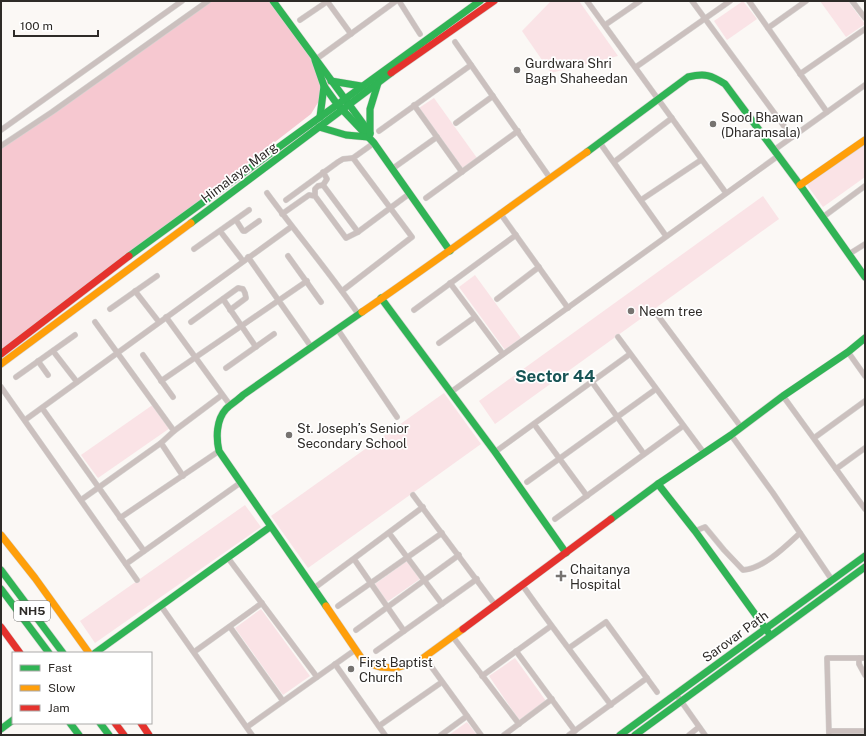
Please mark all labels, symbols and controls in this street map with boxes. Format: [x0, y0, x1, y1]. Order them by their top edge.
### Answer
scale bar [14, 12, 98, 38]
text: 100 m [20, 19, 53, 33]
place label: Gurdwara Shri Bagh Shaheedan [525, 56, 628, 86]
marker: Gurdwara Shri Bagh Shaheedan [512, 65, 522, 75]
place label: Sood Bhawan (Dharamsala) [721, 110, 803, 140]
marker: Sood Bhawan (Dharamsala) [708, 119, 718, 129]
street label: Himalaya Marg [198, 139, 280, 206]
place label: Neem tree [639, 304, 703, 319]
marker: Neem tree [626, 306, 636, 316]
district label: Sector 44 [515, 366, 595, 386]
place label: St. Joseph’s Senior Secondary School [297, 421, 409, 451]
marker: St. Joseph’s Senior Secondary School [284, 430, 294, 440]
place label: Chaitanya Hospital [570, 562, 630, 592]
marker: Chaitanya Hospital [555, 570, 567, 582]
road number: NH5 [14, 601, 50, 621]
street label: Sarovar Path [700, 608, 771, 665]
legend [12, 652, 152, 724]
place label: First Baptist Church [359, 655, 433, 685]
text: Fast [48, 661, 73, 675]
marker: First Baptist Church [346, 664, 356, 674]
text: Slow [48, 681, 76, 695]
text: Jam [48, 701, 70, 715]

